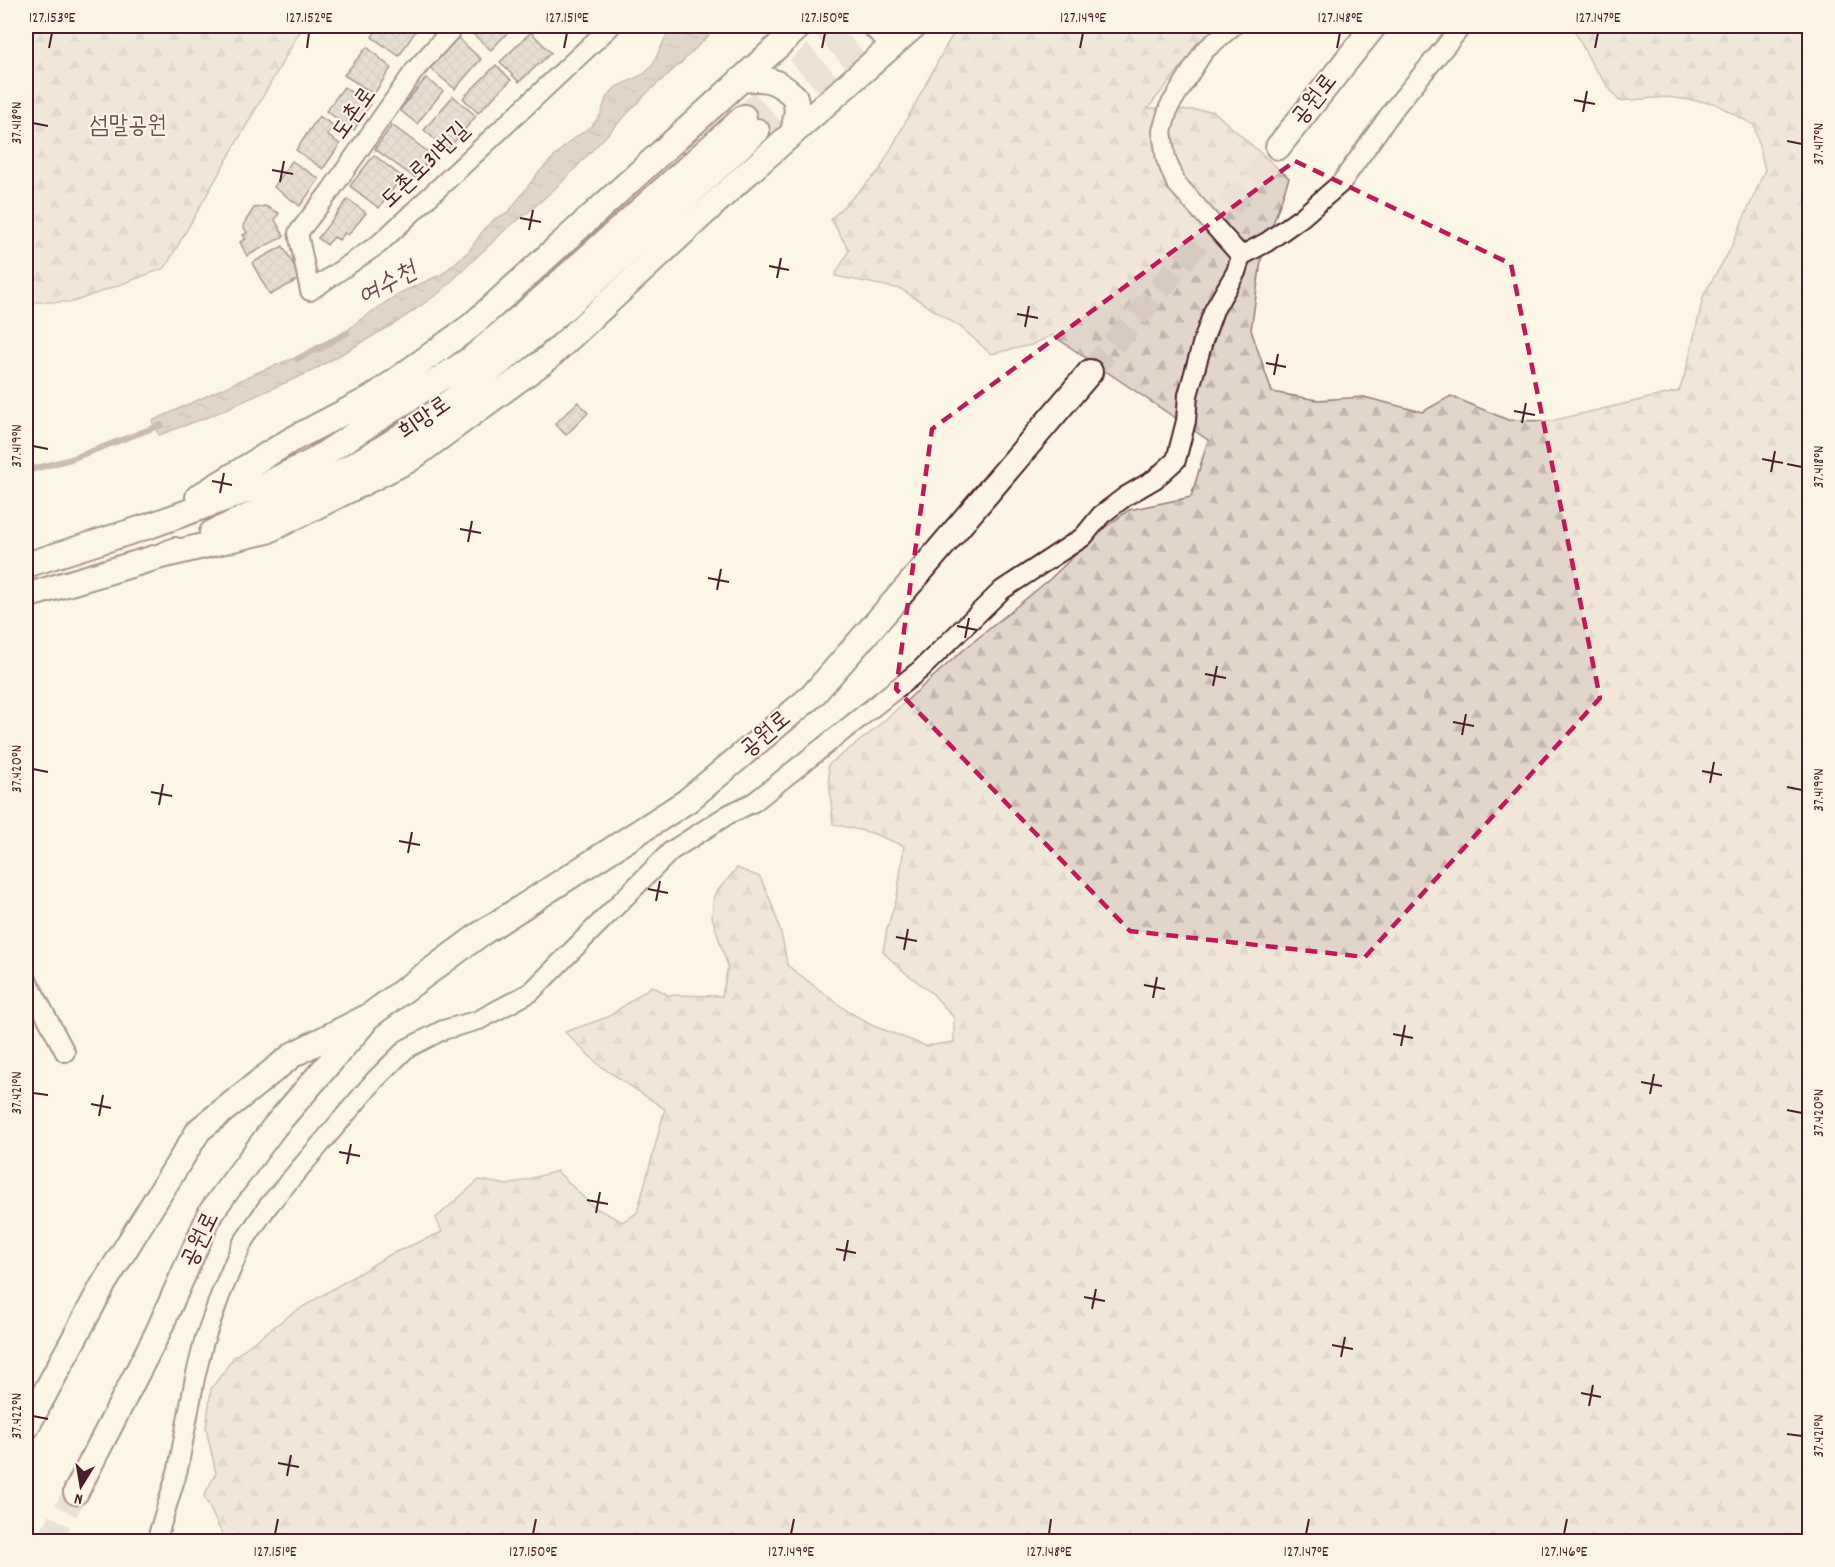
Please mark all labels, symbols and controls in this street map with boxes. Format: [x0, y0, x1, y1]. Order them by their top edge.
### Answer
text: 127.153°E [29, 8, 75, 30]
text: 127.152°E [286, 8, 332, 30]
text: 127.151°E [545, 8, 589, 30]
text: 127.150°E [801, 8, 849, 30]
text: 127.149°E [1060, 8, 1106, 30]
text: 127.148°E [1317, 8, 1363, 30]
text: 127.147°E [1576, 8, 1621, 30]
street label: 공원로 [1284, 67, 1346, 133]
street label: 도촌로 [324, 81, 386, 147]
text: 37.418°N [7, 102, 29, 144]
park label: 섬말공원 [89, 110, 167, 144]
street label: 도촌로31번길 [374, 115, 478, 217]
text: 37.417°N [1809, 123, 1831, 165]
water label: 여수천 [352, 252, 427, 316]
street label: 희망로 [392, 388, 458, 450]
text: 37.419°N [7, 424, 29, 468]
text: 37.418°N [1809, 446, 1831, 488]
street label: 공원로 [733, 703, 799, 767]
text: 37.420°N [7, 745, 29, 793]
text: 37.419°N [1809, 768, 1831, 812]
text: 37.421°N [7, 1071, 29, 1115]
text: 37.420°N [1809, 1089, 1831, 1137]
street label: 공원로 [173, 1207, 229, 1273]
text: 37.422°N [7, 1393, 29, 1439]
text: 37.421°N [1809, 1414, 1831, 1458]
north arrow [51, 1456, 111, 1516]
text: N [72, 1486, 85, 1510]
text: 127.151°E [253, 1542, 297, 1564]
text: 127.150°E [509, 1542, 557, 1564]
text: 127.149°E [768, 1542, 814, 1564]
text: 127.148°E [1026, 1542, 1072, 1564]
text: 127.147°E [1284, 1542, 1329, 1564]
text: 127.146°E [1541, 1542, 1587, 1564]

